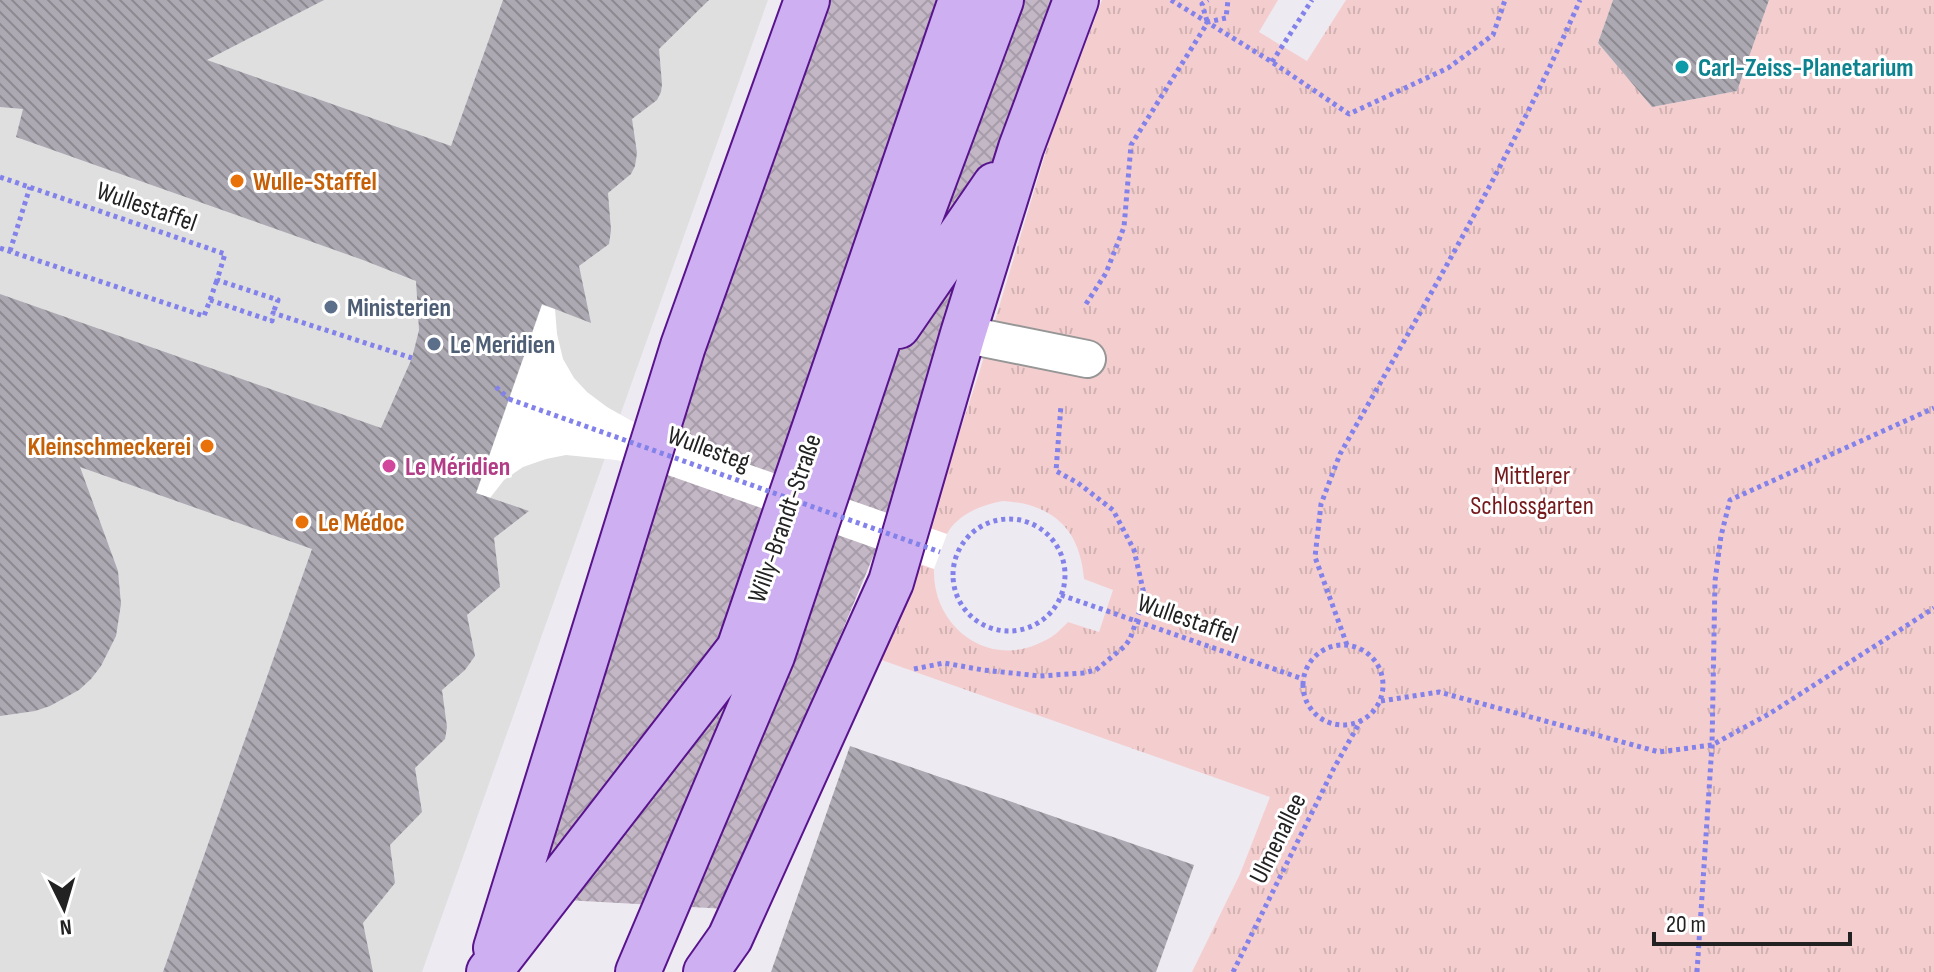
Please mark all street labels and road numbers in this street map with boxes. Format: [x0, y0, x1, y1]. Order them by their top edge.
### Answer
street label: Wullestaffel [92, 176, 201, 239]
street label: Wullesteg [663, 420, 754, 479]
street label: Willy-Brandt-Straße [742, 430, 829, 607]
street label: Wullestaffel [1133, 588, 1242, 651]
street label: Ulmenallee [1243, 788, 1313, 889]

